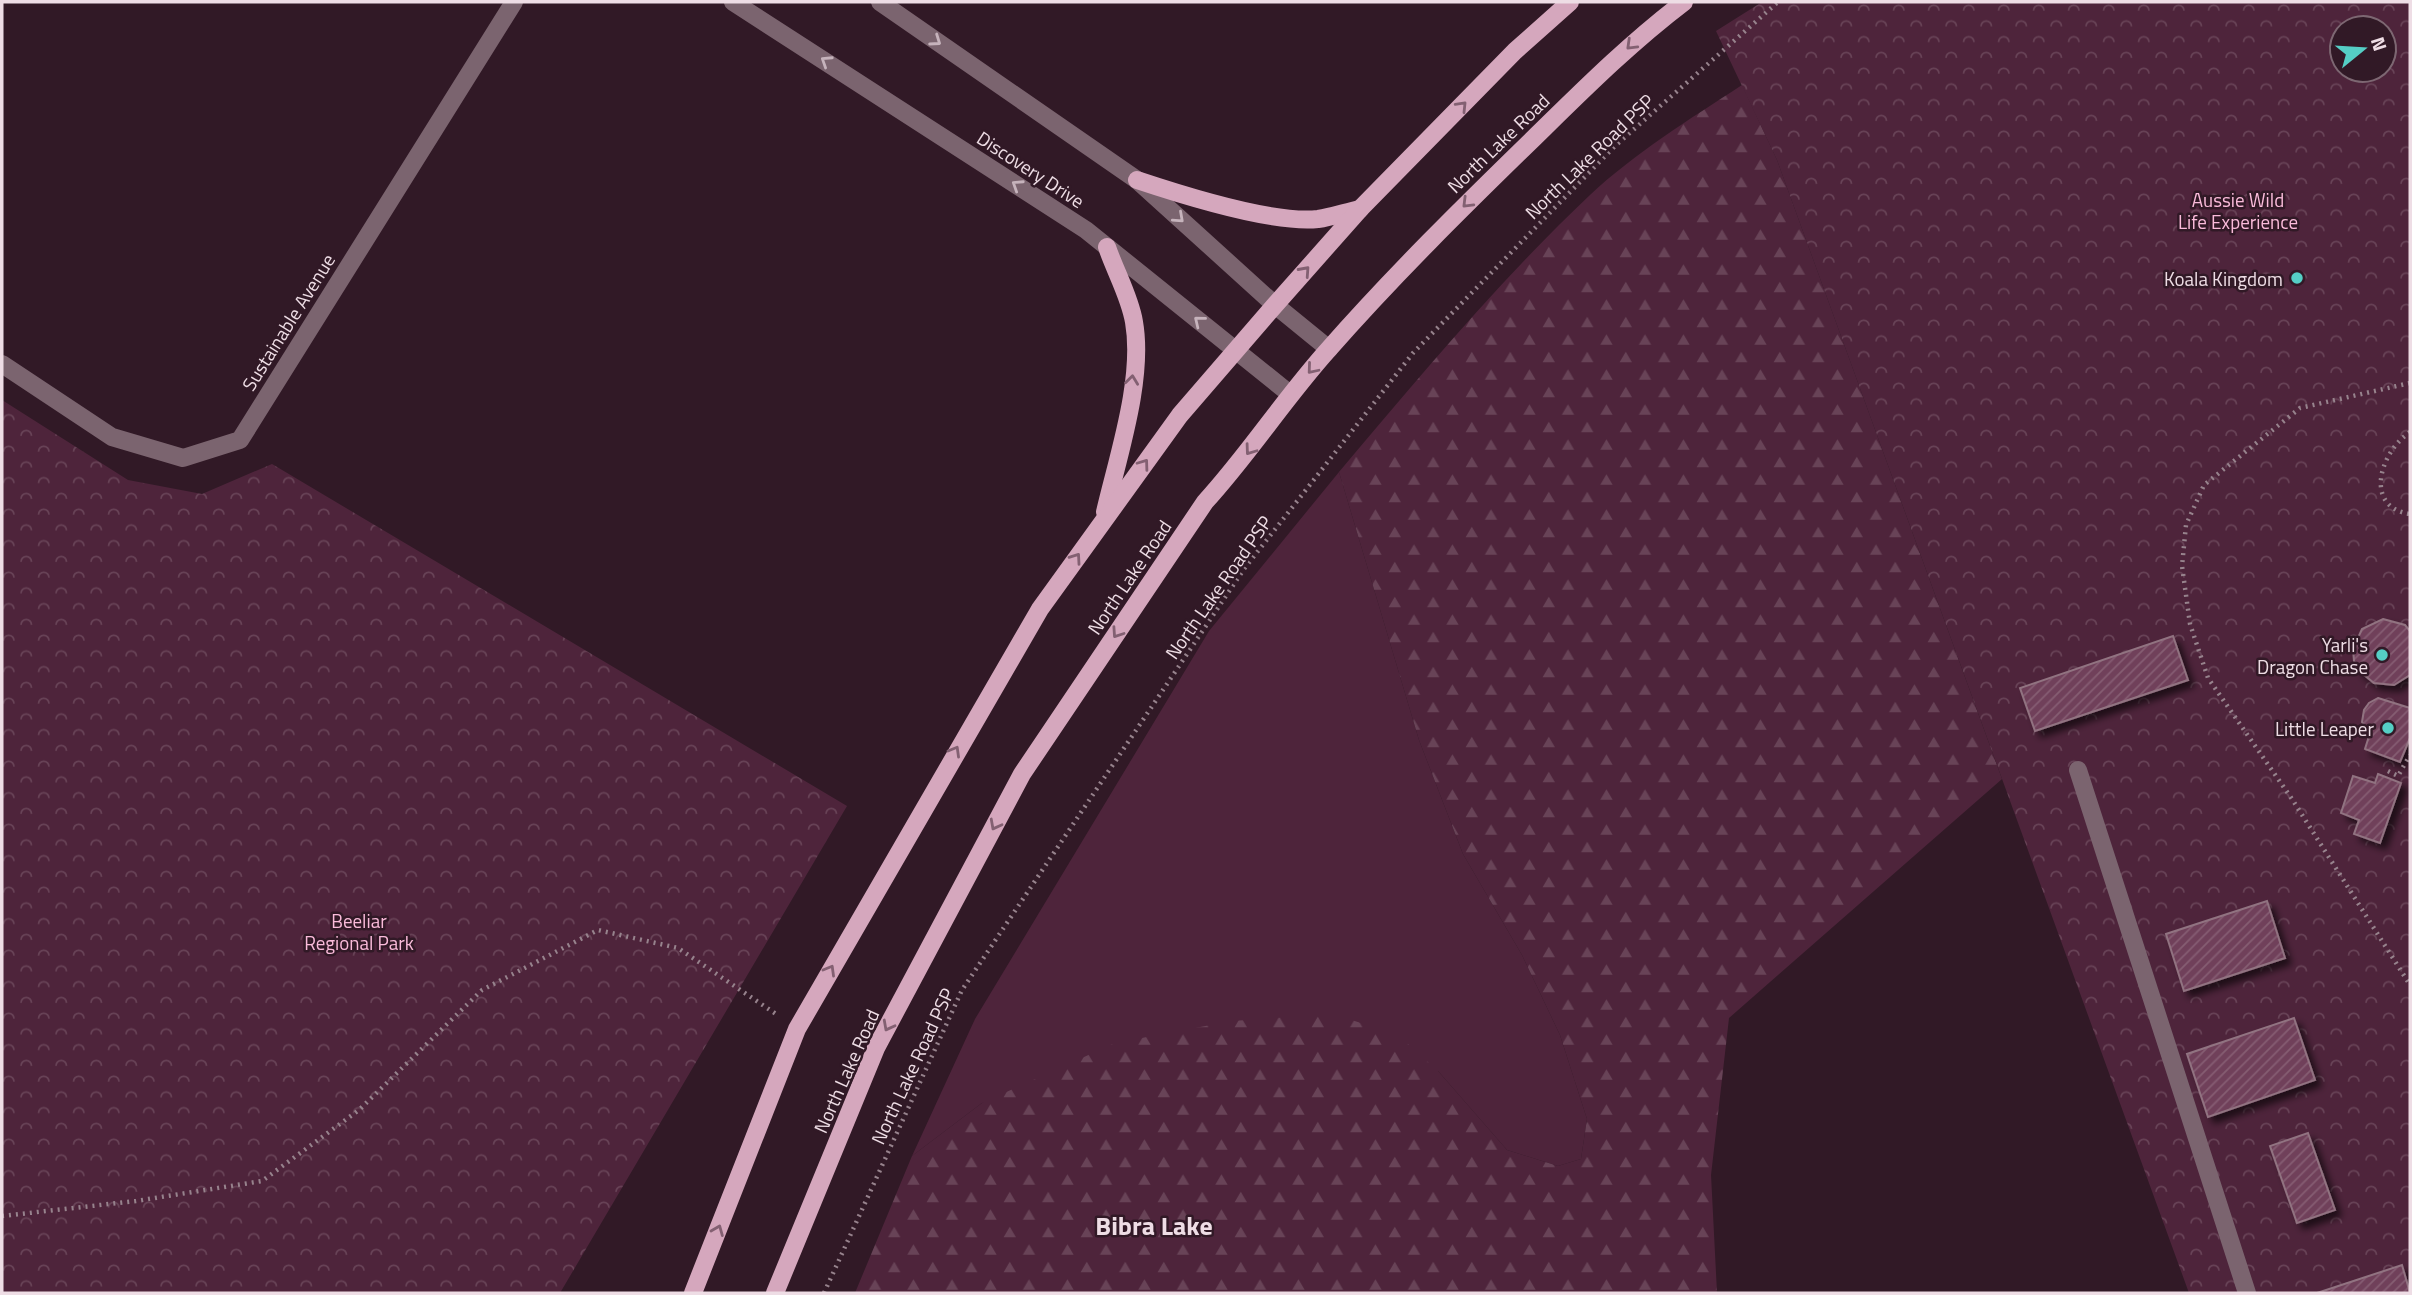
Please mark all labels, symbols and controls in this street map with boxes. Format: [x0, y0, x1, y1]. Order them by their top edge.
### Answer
north arrow [2328, 14, 2398, 84]
one-way arrow [928, 33, 941, 45]
text: N [2364, 33, 2395, 54]
one-way arrow [1626, 36, 1639, 49]
one-way arrow [820, 57, 833, 70]
street label: North Lake Road [1440, 86, 1556, 200]
street label: North Lake Road PSP [1518, 87, 1660, 225]
one-way arrow [1453, 101, 1466, 114]
street label: Discovery Drive [971, 123, 1091, 215]
one-way arrow [1011, 180, 1024, 193]
park label: Aussie Wild Life Experience [2178, 185, 2298, 236]
one-way arrow [1463, 195, 1476, 208]
one-way arrow [1170, 210, 1183, 222]
street label: Sustainable Avenue [234, 248, 342, 396]
place label: Koala Kingdom [2164, 264, 2283, 293]
one-way arrow [1297, 266, 1309, 279]
marker: Koala Kingdom [2289, 270, 2305, 286]
one-way arrow [1194, 317, 1207, 329]
one-way arrow [1308, 361, 1320, 374]
one-way arrow [1124, 374, 1139, 386]
one-way arrow [1246, 442, 1258, 455]
one-way arrow [1136, 459, 1148, 472]
street label: North Lake Road PSP [1157, 509, 1279, 665]
street label: North Lake Road [1080, 514, 1178, 640]
one-way arrow [1068, 553, 1080, 566]
one-way arrow [1112, 626, 1125, 639]
place label: Yarli's Dragon Chase [2257, 630, 2368, 681]
marker: Yarli's Dragon Chase [2374, 647, 2390, 663]
place label: Little Leaper [2275, 714, 2374, 743]
marker: Little Leaper [2380, 720, 2396, 736]
one-way arrow [947, 745, 960, 758]
one-way arrow [989, 818, 1003, 830]
park label: Beeliar Regional Park [304, 906, 414, 957]
one-way arrow [822, 964, 835, 977]
street label: North Lake Road PSP [863, 983, 961, 1149]
street label: North Lake Road [806, 1004, 886, 1138]
one-way arrow [883, 1019, 896, 1031]
district label: Bibra Lake [1095, 1206, 1213, 1245]
one-way arrow [709, 1224, 723, 1236]

